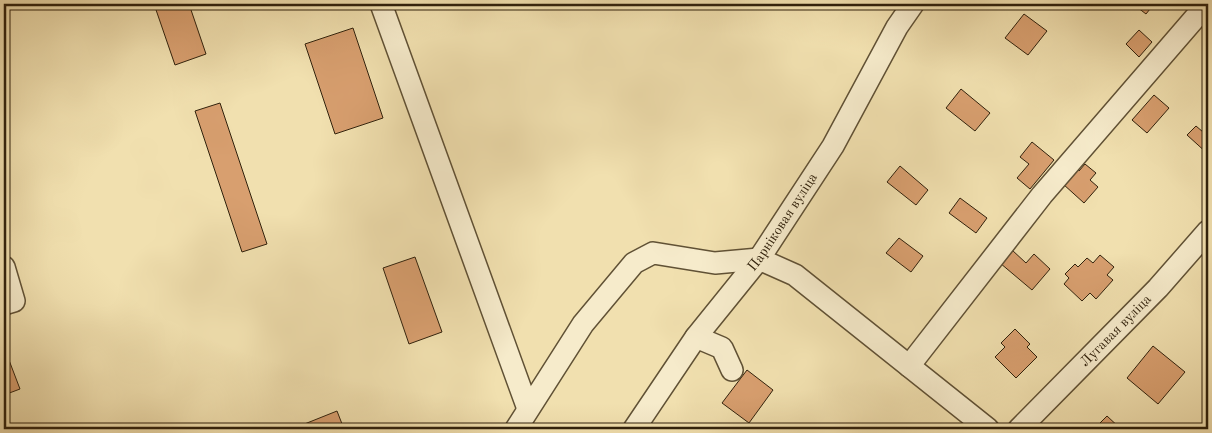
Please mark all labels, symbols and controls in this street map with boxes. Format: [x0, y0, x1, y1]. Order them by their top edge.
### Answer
street label: Парніковая вуліца [745, 171, 820, 274]
street label: Лугавая вуліца [1078, 292, 1154, 369]

